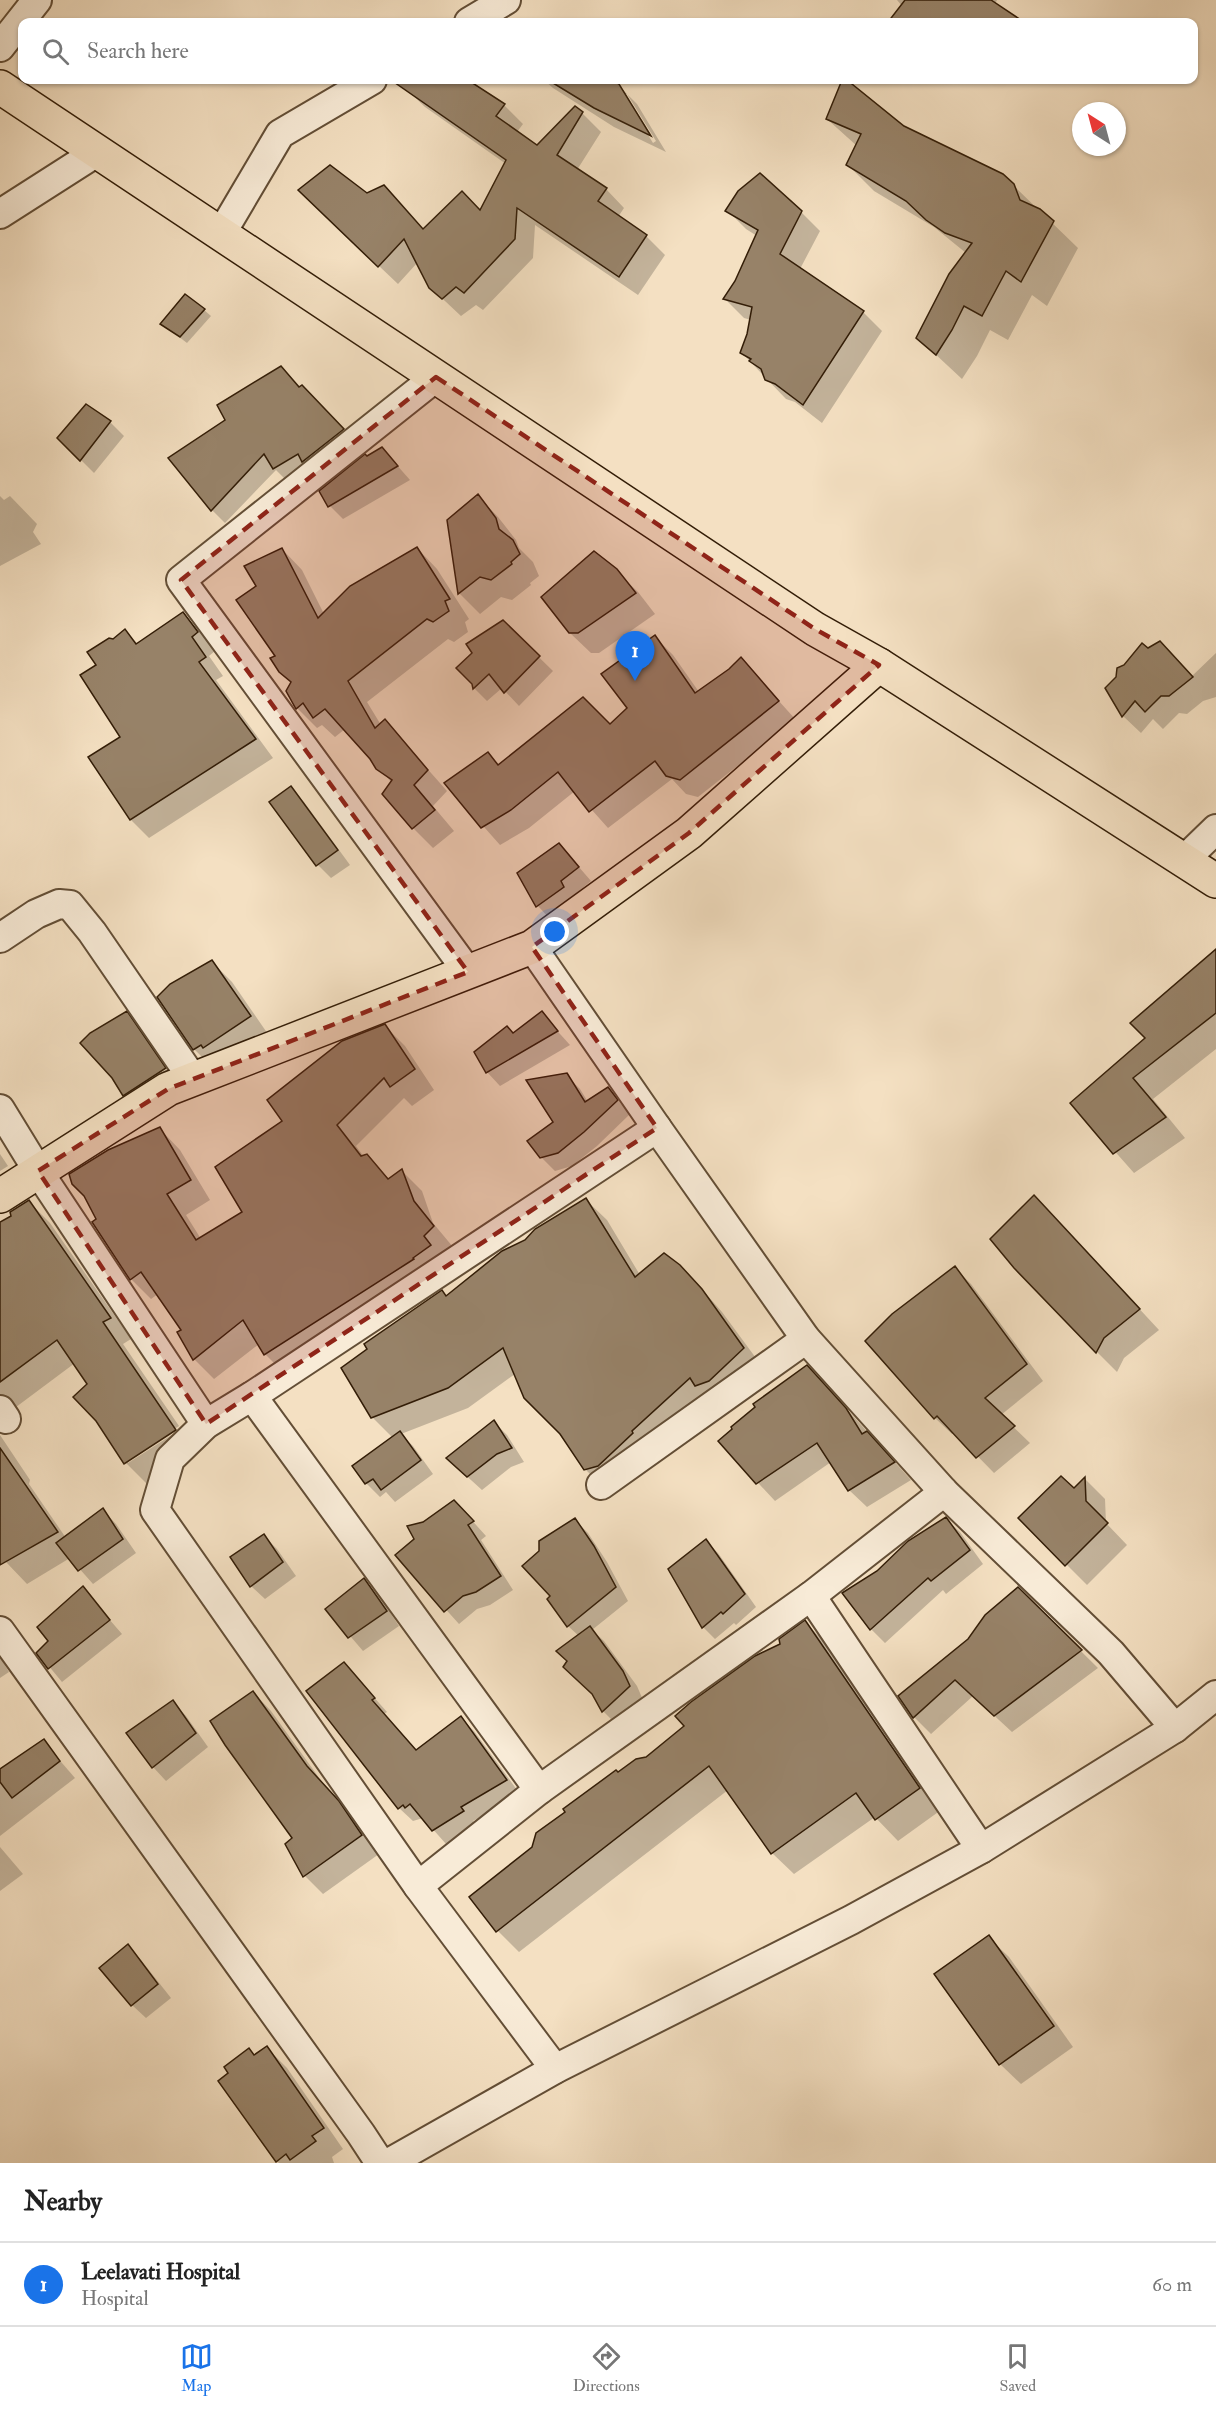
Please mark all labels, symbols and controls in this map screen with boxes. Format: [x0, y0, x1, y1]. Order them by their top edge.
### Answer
search box [18, 18, 1198, 84]
icon: search [39, 35, 72, 68]
text: Search here [87, 37, 189, 65]
north arrow [1072, 102, 1126, 156]
pin: 1 [616, 632, 654, 681]
your location [540, 917, 569, 946]
text: Nearby [24, 2186, 102, 2218]
text: Leelavati Hospital [81, 2258, 240, 2286]
text: 1 [40, 2272, 47, 2297]
text: 60 m [1152, 2272, 1192, 2297]
text: Hospital [81, 2286, 149, 2311]
tab: Map [180, 2340, 213, 2396]
tab: Directions [573, 2340, 640, 2396]
tab: Saved [1000, 2340, 1036, 2396]

